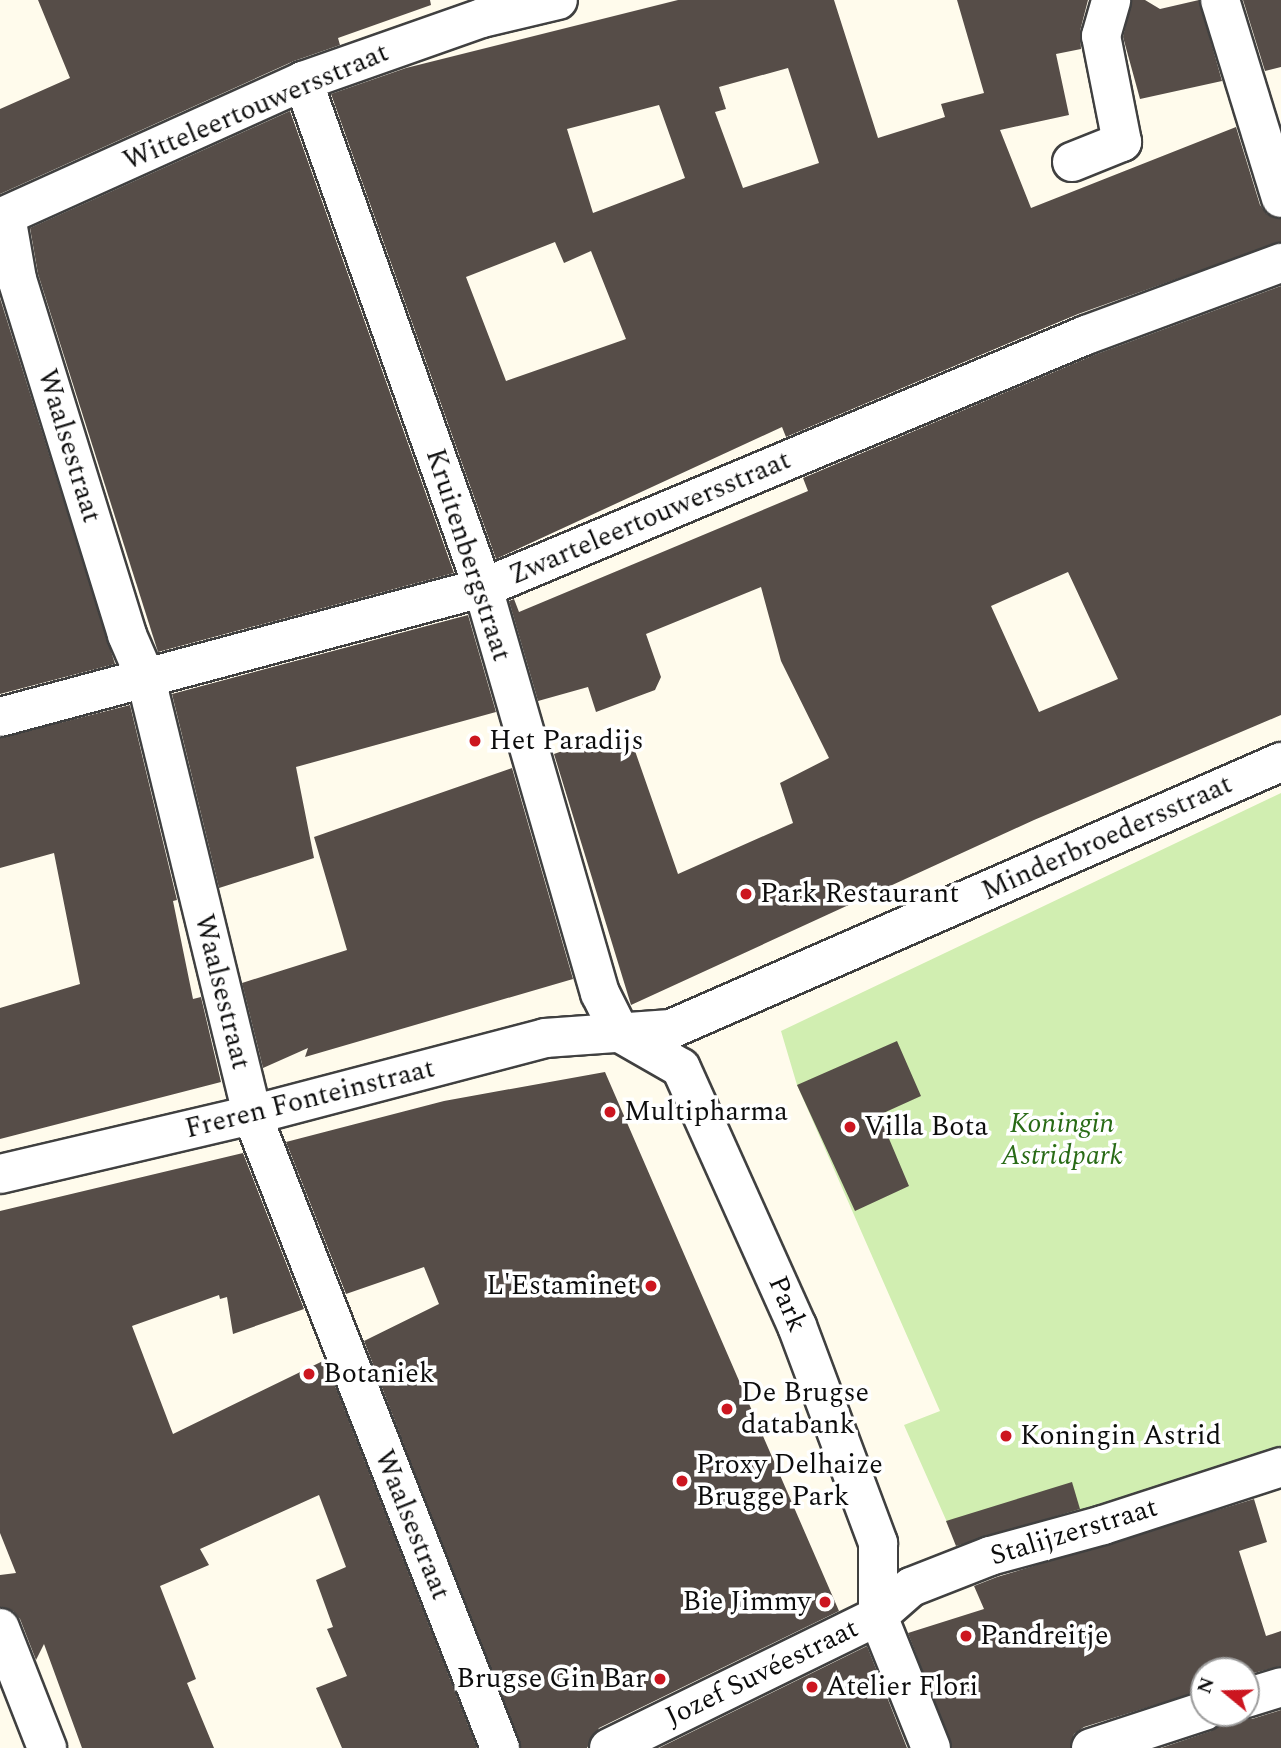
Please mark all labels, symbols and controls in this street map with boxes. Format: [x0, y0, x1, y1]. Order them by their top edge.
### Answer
street label: Witteleertouwersstraat [118, 36, 394, 178]
street label: Waalsestraat [30, 365, 108, 527]
street label: Zwarteleertouwersstraat [504, 443, 796, 593]
street label: Kruitenbergstraat [418, 445, 518, 665]
place label: Het Paradijs [489, 724, 644, 758]
marker: Het Paradijs [467, 733, 483, 749]
street label: Minderbroedersstraat [977, 768, 1237, 908]
place label: Park Restaurant [760, 877, 959, 911]
marker: Park Restaurant [738, 886, 754, 902]
street label: Waalsestraat [186, 911, 258, 1073]
street label: Freren Fonteinstraat [182, 1052, 438, 1146]
place label: Multipharma [624, 1095, 788, 1129]
marker: Multipharma [602, 1104, 618, 1120]
park label: Koningin Astridpark [1001, 1107, 1123, 1173]
place label: Villa Bota [864, 1110, 988, 1144]
marker: Villa Bota [842, 1119, 858, 1135]
place label: L'Estaminet [486, 1269, 637, 1303]
street label: Park [760, 1271, 814, 1337]
marker: L'Estaminet [643, 1278, 659, 1294]
place label: Botaniek [323, 1357, 435, 1391]
marker: Botaniek [301, 1366, 317, 1382]
place label: De Brugse databank [741, 1376, 869, 1442]
marker: De Brugse databank [719, 1401, 735, 1417]
place label: Koningin Astrid [1020, 1419, 1221, 1453]
marker: Koningin Astrid [998, 1428, 1014, 1444]
street label: Waalsestraat [367, 1445, 457, 1605]
place label: Proxy Delhaize Brugge Park [696, 1448, 883, 1514]
marker: Proxy Delhaize Brugge Park [674, 1473, 690, 1489]
street label: Stalijzerstraat [986, 1491, 1162, 1573]
place label: Bie Jimmy [683, 1585, 811, 1619]
marker: Bie Jimmy [817, 1594, 833, 1610]
street label: Jozef Suvéestraat [660, 1612, 864, 1734]
place label: Pandreitje [980, 1619, 1109, 1653]
marker: Pandreitje [958, 1628, 974, 1644]
north arrow [1190, 1657, 1260, 1727]
place label: Brugse Gin Bar [456, 1662, 646, 1696]
place label: Atelier Flori [826, 1670, 978, 1704]
marker: Brugse Gin Bar [652, 1671, 668, 1687]
text: N [1190, 1674, 1223, 1698]
marker: Atelier Flori [804, 1679, 820, 1695]

